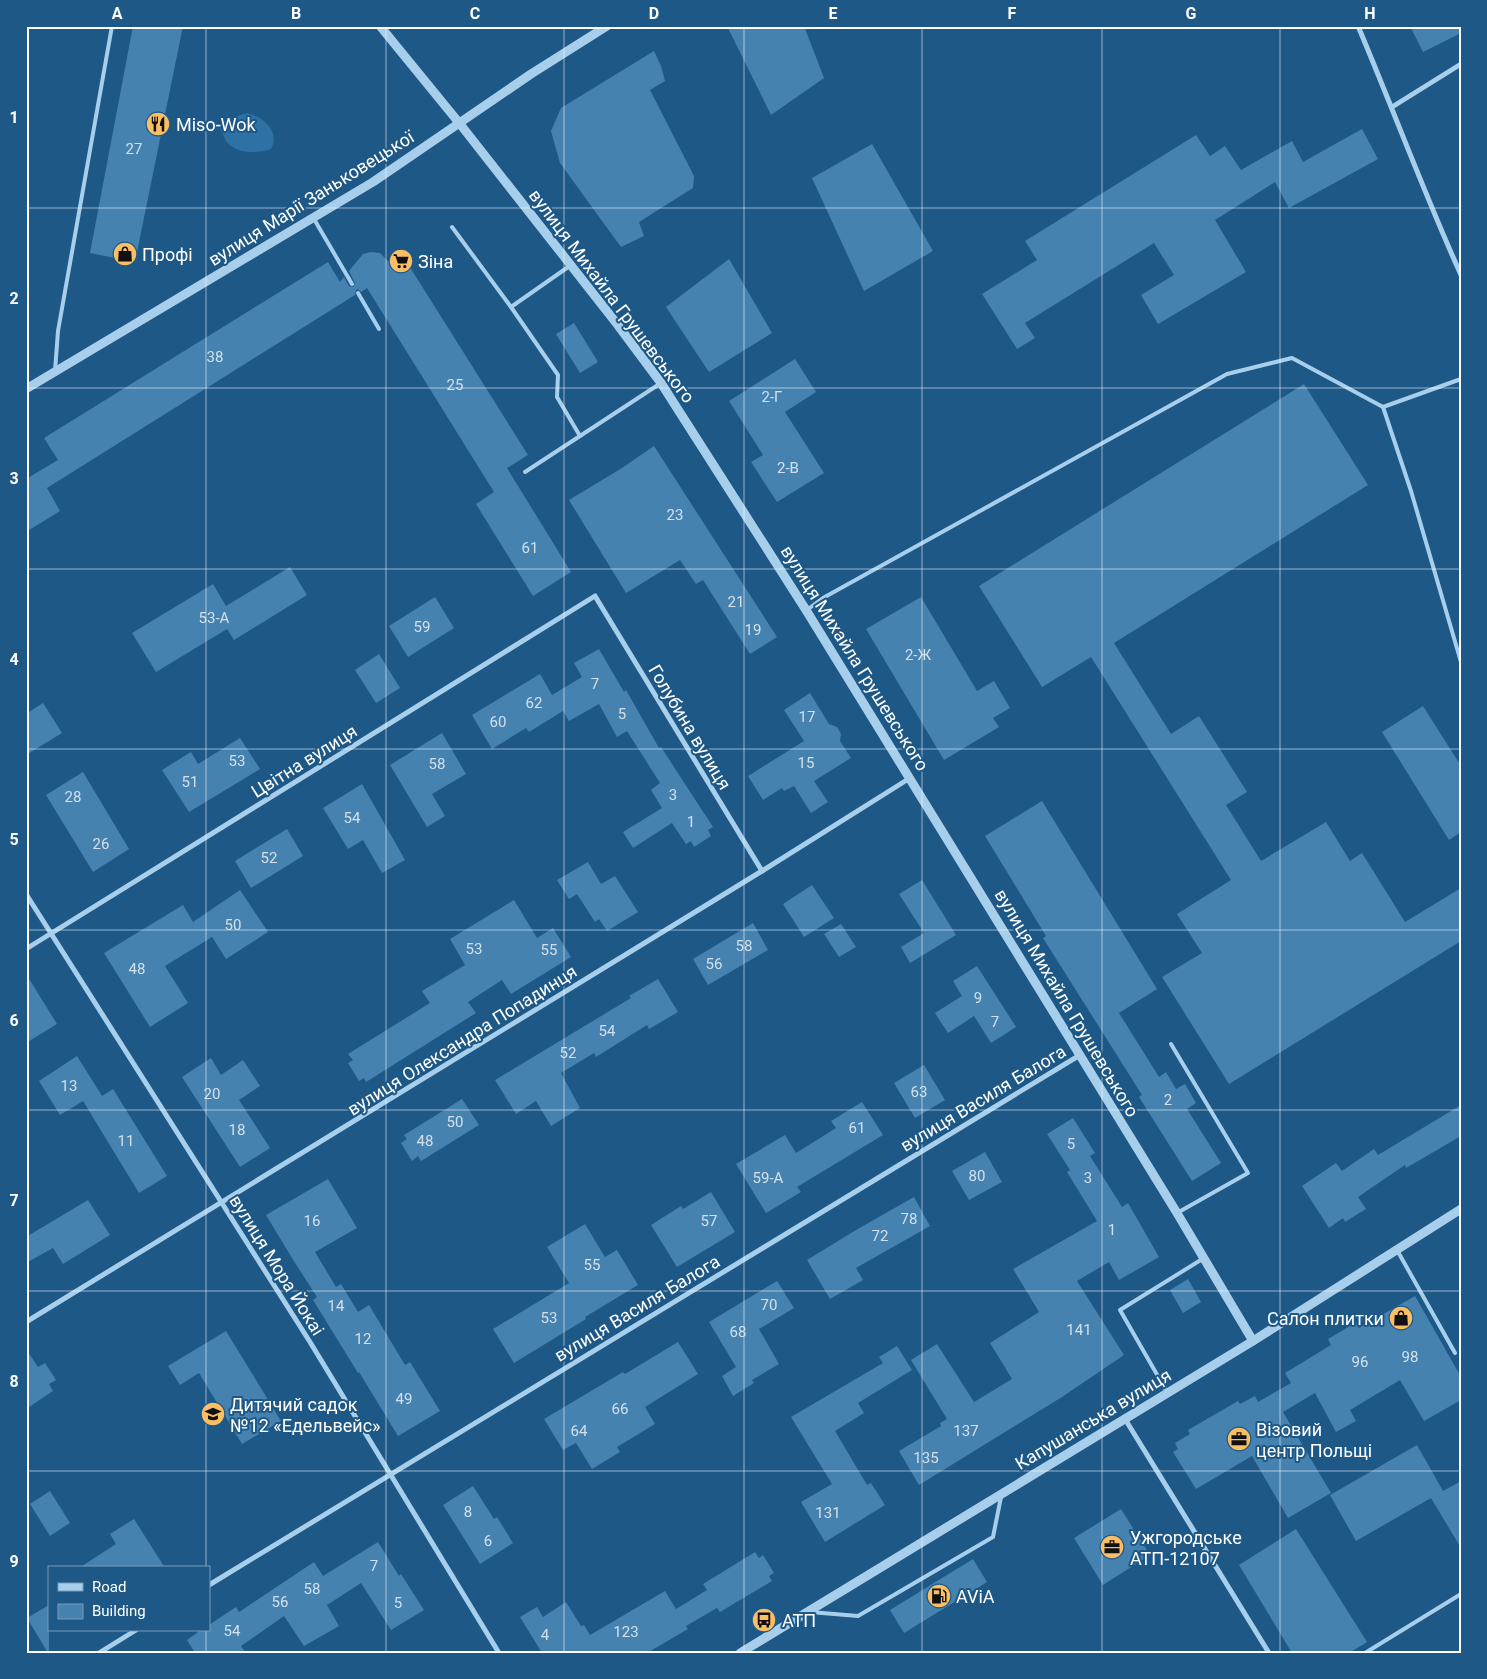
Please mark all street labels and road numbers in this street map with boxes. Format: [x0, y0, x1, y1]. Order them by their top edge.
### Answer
street label: вулиця Марії Заньковецької [204, 125, 419, 270]
street label: вулиця Михайла Грушевського [525, 185, 699, 407]
street label: вулиця Михайла Грушевського [777, 541, 933, 775]
street label: Голубина вулиця [644, 661, 736, 793]
street label: Цвітна вулиця [247, 720, 361, 802]
street label: вулиця Михайла Грушевського [991, 885, 1143, 1121]
street label: вулиця Олександра Попадинця [343, 960, 581, 1120]
street label: вулиця Василя Балога [897, 1040, 1069, 1156]
street label: вулиця Мора Йокаі [225, 1191, 329, 1339]
street label: вулиця Василя Балога [551, 1250, 723, 1366]
street label: Капушанська вулиця [1011, 1364, 1175, 1474]

